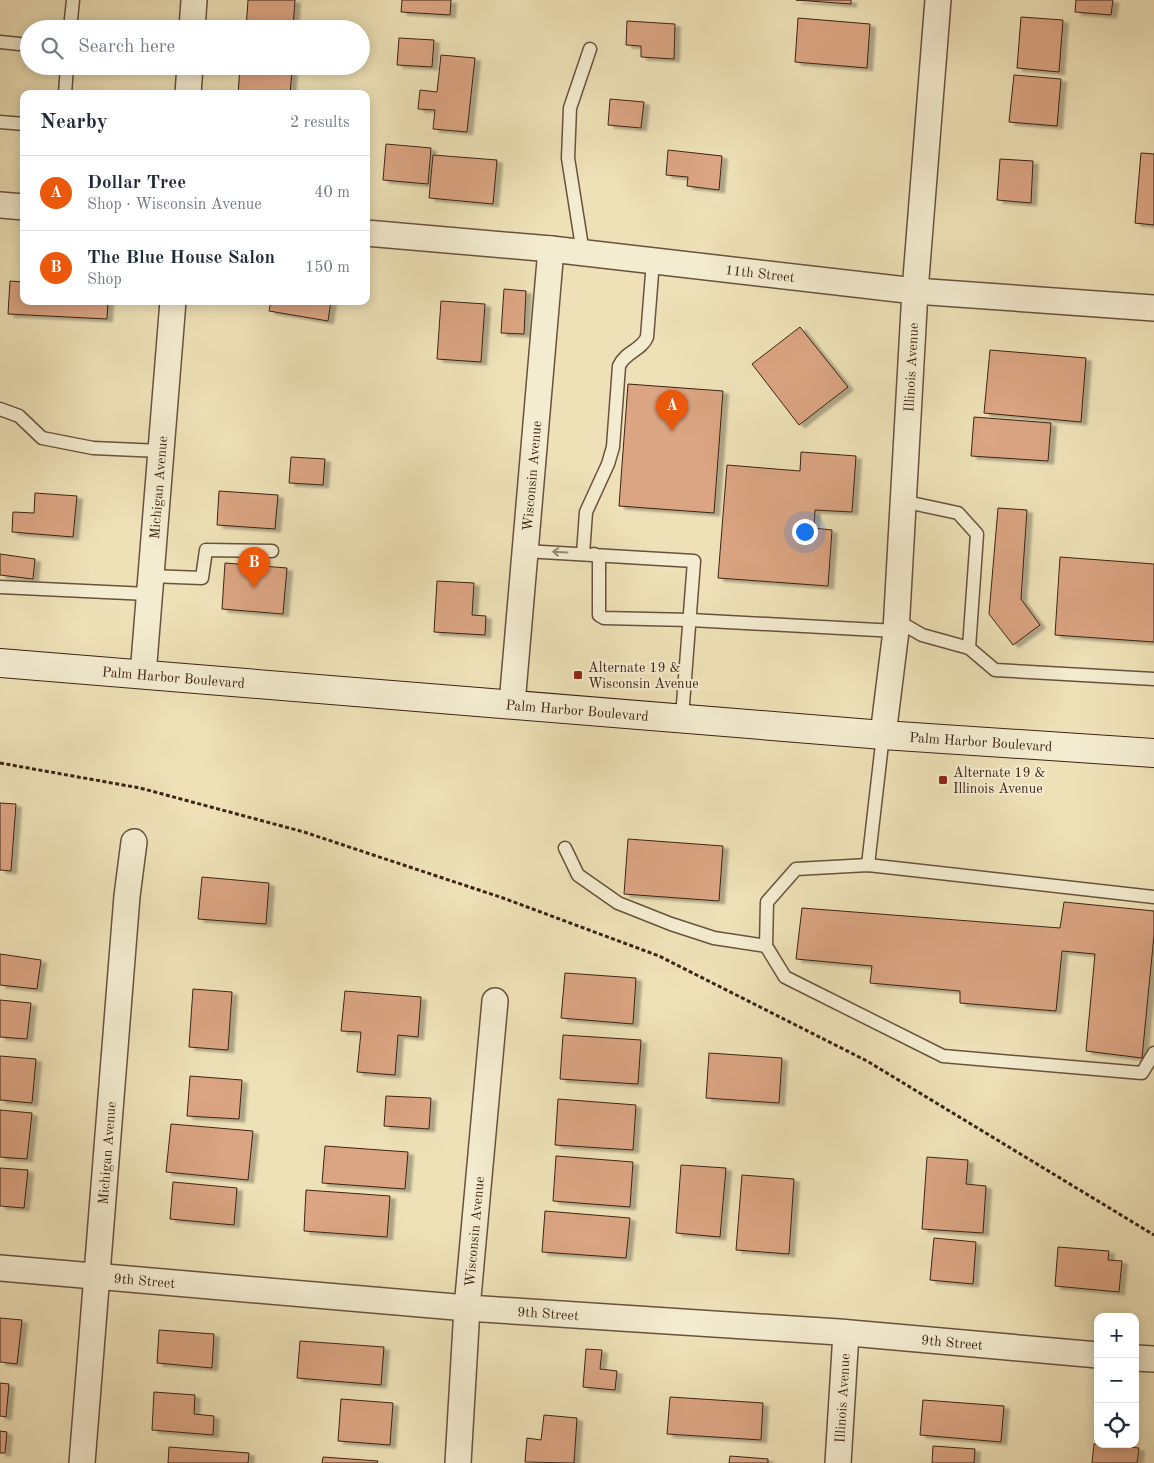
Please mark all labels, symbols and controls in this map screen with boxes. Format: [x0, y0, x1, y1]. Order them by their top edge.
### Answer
search box [20, 20, 370, 75]
icon: search [38, 34, 66, 62]
text: Search here [78, 38, 175, 57]
text: Nearby [40, 112, 108, 133]
text: 2 results [290, 115, 350, 131]
text: Dollar Tree [87, 174, 186, 193]
text: A [50, 185, 62, 201]
text: 40 m [314, 185, 350, 201]
text: Shop · Wisconsin Avenue [87, 197, 262, 213]
text: The Blue House Salon [87, 249, 275, 268]
text: B [50, 260, 62, 276]
text: 150 m [305, 260, 350, 276]
street label: 11th Street [724, 263, 795, 285]
text: Shop [87, 272, 122, 288]
street label: Illinois Avenue [902, 322, 921, 412]
pin: A [656, 390, 688, 431]
street label: Wisconsin Avenue [521, 420, 544, 532]
street label: Michigan Avenue [148, 436, 170, 540]
your location [792, 519, 818, 545]
pin: B [238, 547, 270, 588]
one-way arrow [552, 548, 568, 557]
place label: Alternate 19 & Wisconsin Avenue [588, 661, 699, 691]
street label: Palm Harbor Boulevard [101, 665, 245, 691]
marker: Alternate 19 & Wisconsin Avenue [572, 669, 584, 681]
street label: Palm Harbor Boulevard [505, 698, 649, 724]
street label: Palm Harbor Boulevard [909, 731, 1053, 754]
place label: Alternate 19 & Illinois Avenue [953, 766, 1045, 796]
marker: Alternate 19 & Illinois Avenue [937, 774, 949, 786]
street label: Michigan Avenue [97, 1101, 119, 1205]
street label: Wisconsin Avenue [463, 1176, 487, 1287]
street label: 9th Street [113, 1272, 176, 1291]
street label: 9th Street [517, 1305, 579, 1323]
map controls [1094, 1313, 1139, 1448]
button: + [1094, 1313, 1139, 1358]
street label: 9th Street [921, 1333, 983, 1353]
street label: Illinois Avenue [833, 1353, 853, 1443]
button: − [1094, 1358, 1139, 1403]
button: locate [1094, 1403, 1139, 1448]

